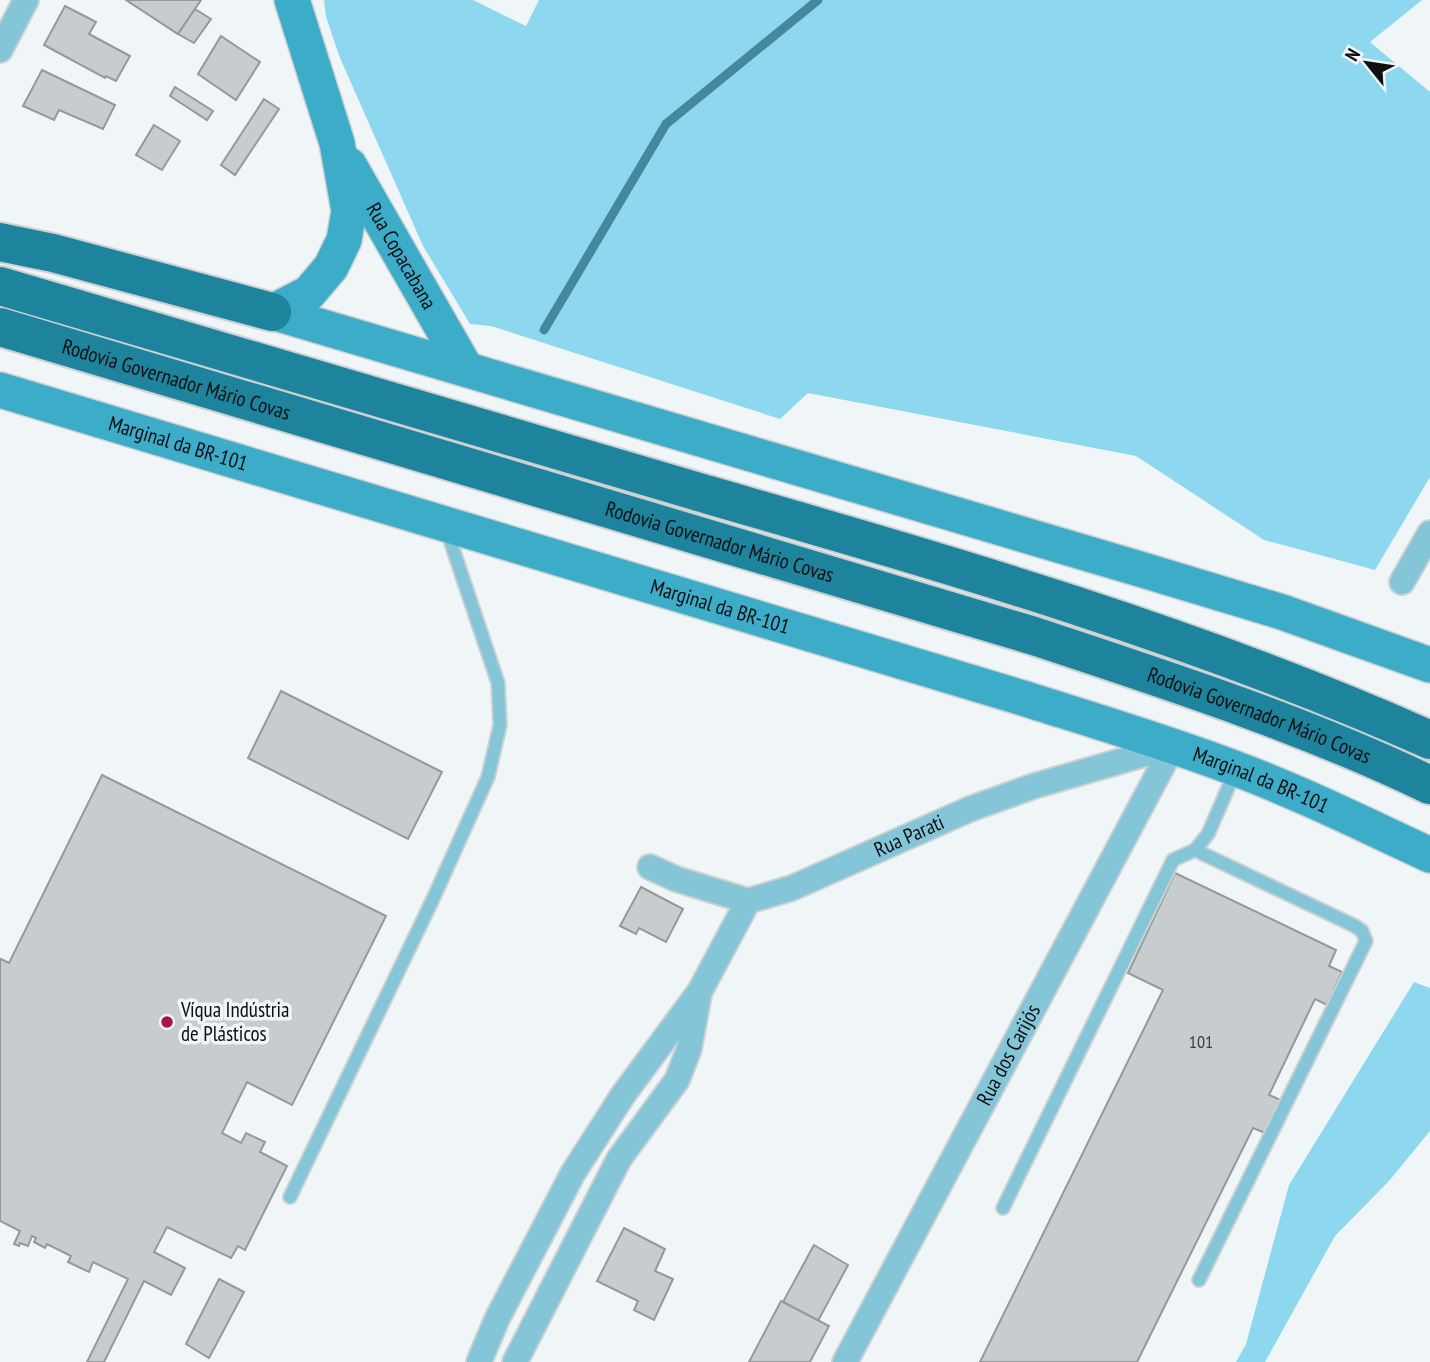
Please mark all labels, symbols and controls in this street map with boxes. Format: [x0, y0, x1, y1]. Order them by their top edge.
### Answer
north arrow [1332, 28, 1402, 98]
text: N [1339, 44, 1365, 65]
street label: Rua Copacabana [360, 198, 443, 314]
street label: Rodovia Governador Mário Covas [59, 332, 294, 426]
street label: Marginal da BR-101 [105, 409, 251, 477]
street label: Rodovia Governador Mário Covas [602, 495, 837, 588]
street label: Marginal da BR-101 [647, 573, 793, 640]
street label: Rodovia Governador Mário Covas [1144, 661, 1375, 770]
street label: Marginal da BR-101 [1190, 740, 1333, 819]
street label: Rua Parati [870, 808, 948, 863]
place label: Víqua Indústria de Plásticos [180, 996, 289, 1047]
street label: Rua dos Carijós [970, 999, 1046, 1110]
marker: Víqua Indústria de Plásticos [159, 1014, 175, 1030]
house number: 101 [1189, 1030, 1213, 1053]

